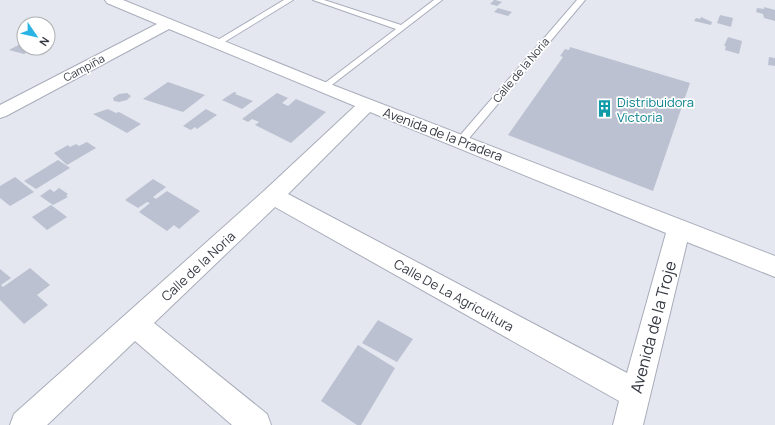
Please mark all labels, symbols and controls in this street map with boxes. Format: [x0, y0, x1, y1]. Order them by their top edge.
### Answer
north arrow [16, 16, 56, 56]
text: N [36, 34, 53, 49]
street label: Calle de la Noria [489, 34, 552, 105]
street label: Campiña [60, 50, 107, 85]
place label: Distribuidora Victoria [617, 93, 694, 126]
building icon: Distribuidora Victoria [594, 99, 614, 119]
street label: Avenida de la Pradera [381, 103, 505, 165]
street label: Calle de la Noria [157, 227, 239, 305]
street label: Calle De La Agricultura [391, 255, 517, 335]
street label: Avenida de la Troje [625, 258, 681, 396]

